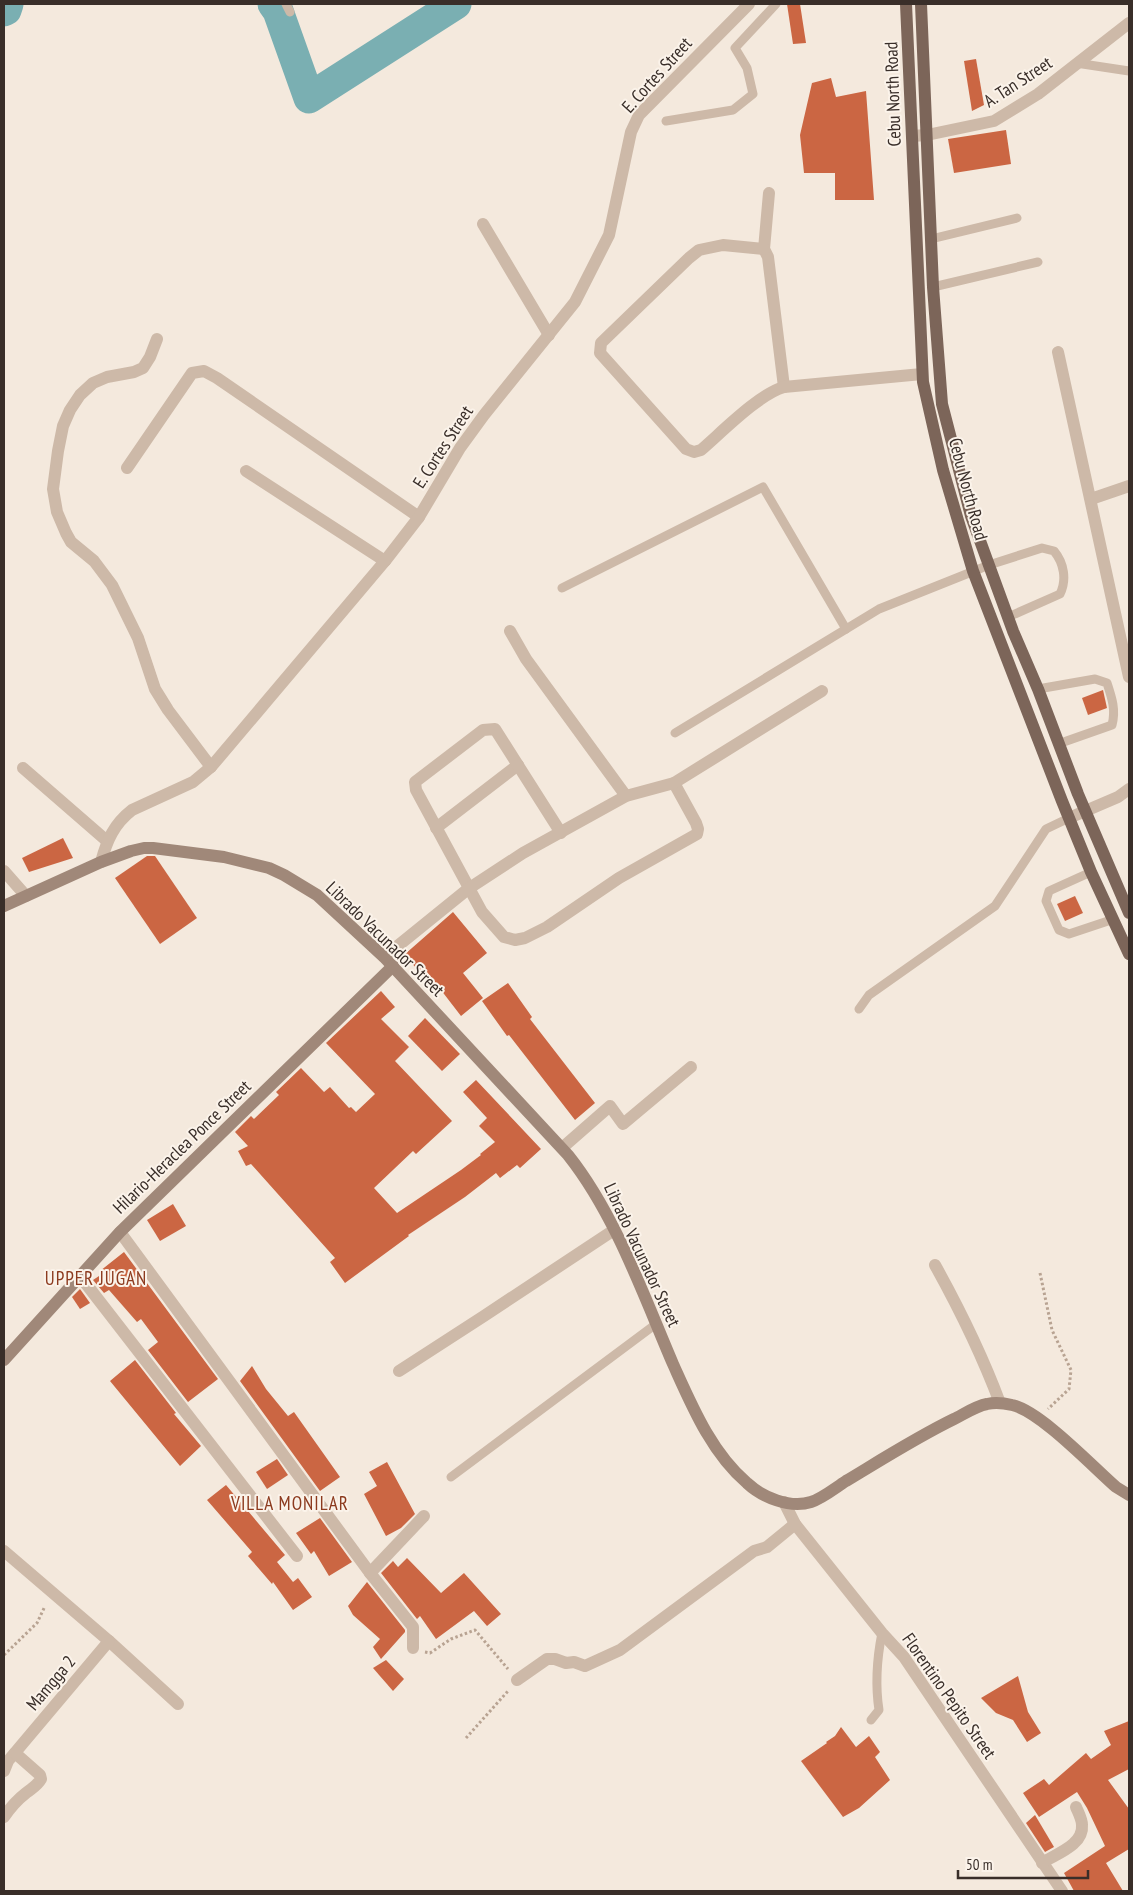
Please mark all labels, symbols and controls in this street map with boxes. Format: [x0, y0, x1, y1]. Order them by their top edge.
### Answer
street label: E. Cortes Street [617, 32, 697, 117]
street label: Cebu North Road [879, 41, 906, 147]
street label: A. Tan Street [979, 51, 1056, 112]
street label: E. Cortes Street [407, 401, 478, 492]
street label: Cebu North Road [944, 435, 993, 542]
street label: Librado Vacunador Street [321, 876, 449, 1001]
street label: Hilario-Heraclea Ponce Street [108, 1075, 255, 1218]
street label: Librado Vacunador Street [599, 1179, 686, 1330]
district label: UPPER JUGAN [45, 1266, 147, 1290]
district label: VILLA MONILAR [230, 1491, 349, 1515]
street label: Florentino Pepito Street [897, 1628, 1001, 1763]
street label: Mamgga 2 [21, 1650, 80, 1715]
scale bar [958, 1848, 1088, 1880]
text: 50 m [966, 1855, 992, 1874]

